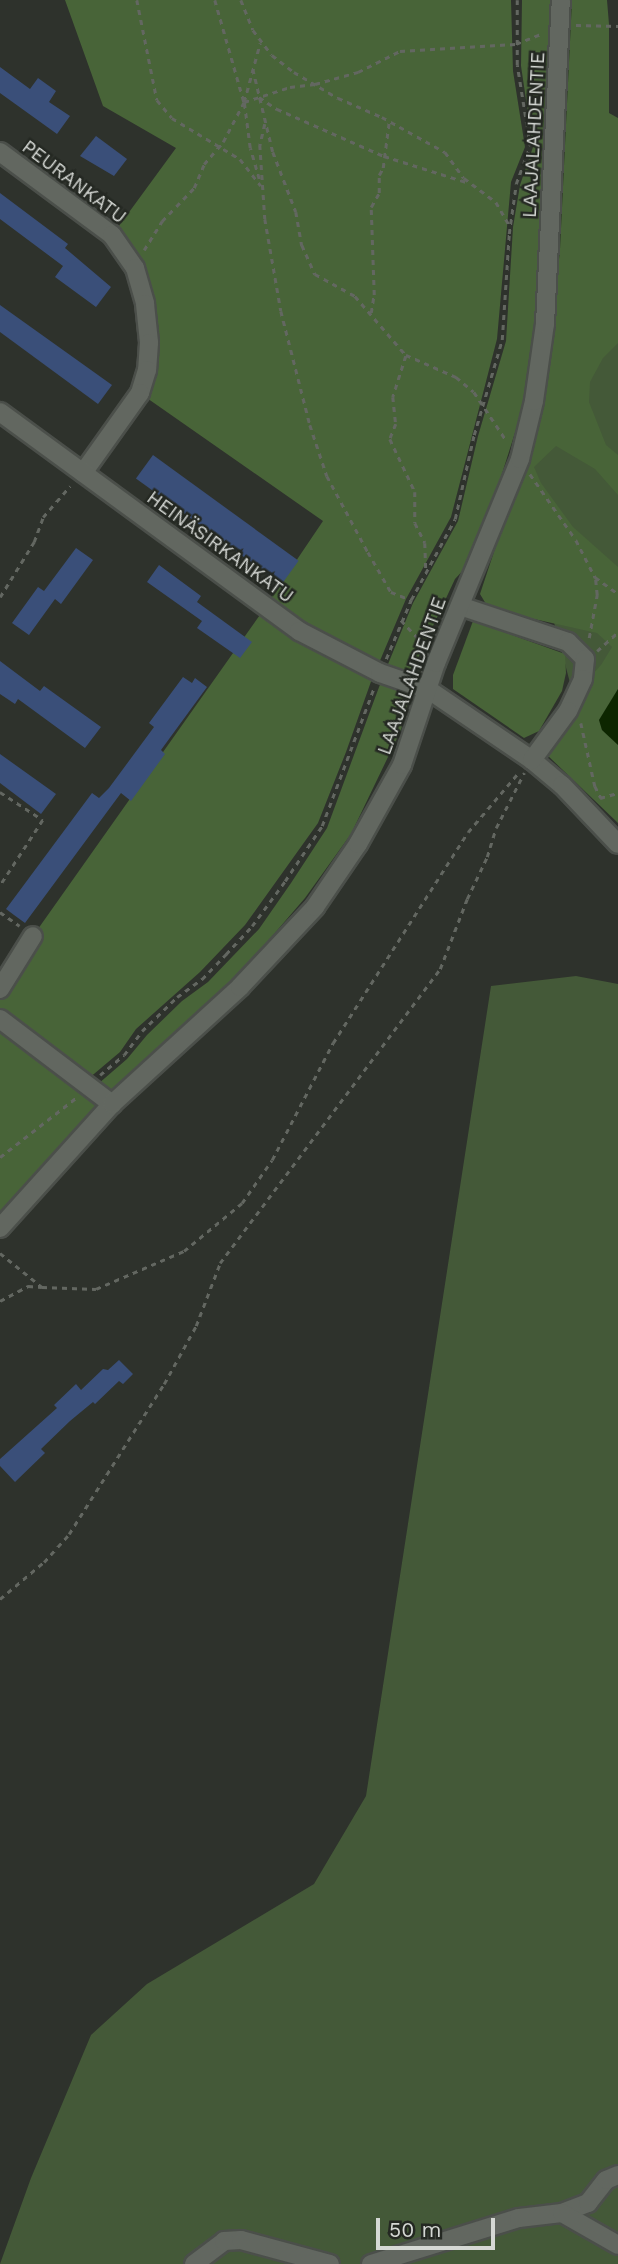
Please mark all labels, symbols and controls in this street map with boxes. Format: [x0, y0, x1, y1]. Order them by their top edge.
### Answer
street label: LAAJALAHDENTIE [518, 51, 550, 219]
street label: PEURANKATU [17, 135, 131, 229]
street label: HEINÄSIRKANKATU [142, 486, 298, 608]
street label: LAAJALAHDENTIE [373, 594, 451, 758]
scale bar [380, 2204, 499, 2248]
text: 50 m [389, 2217, 441, 2242]

